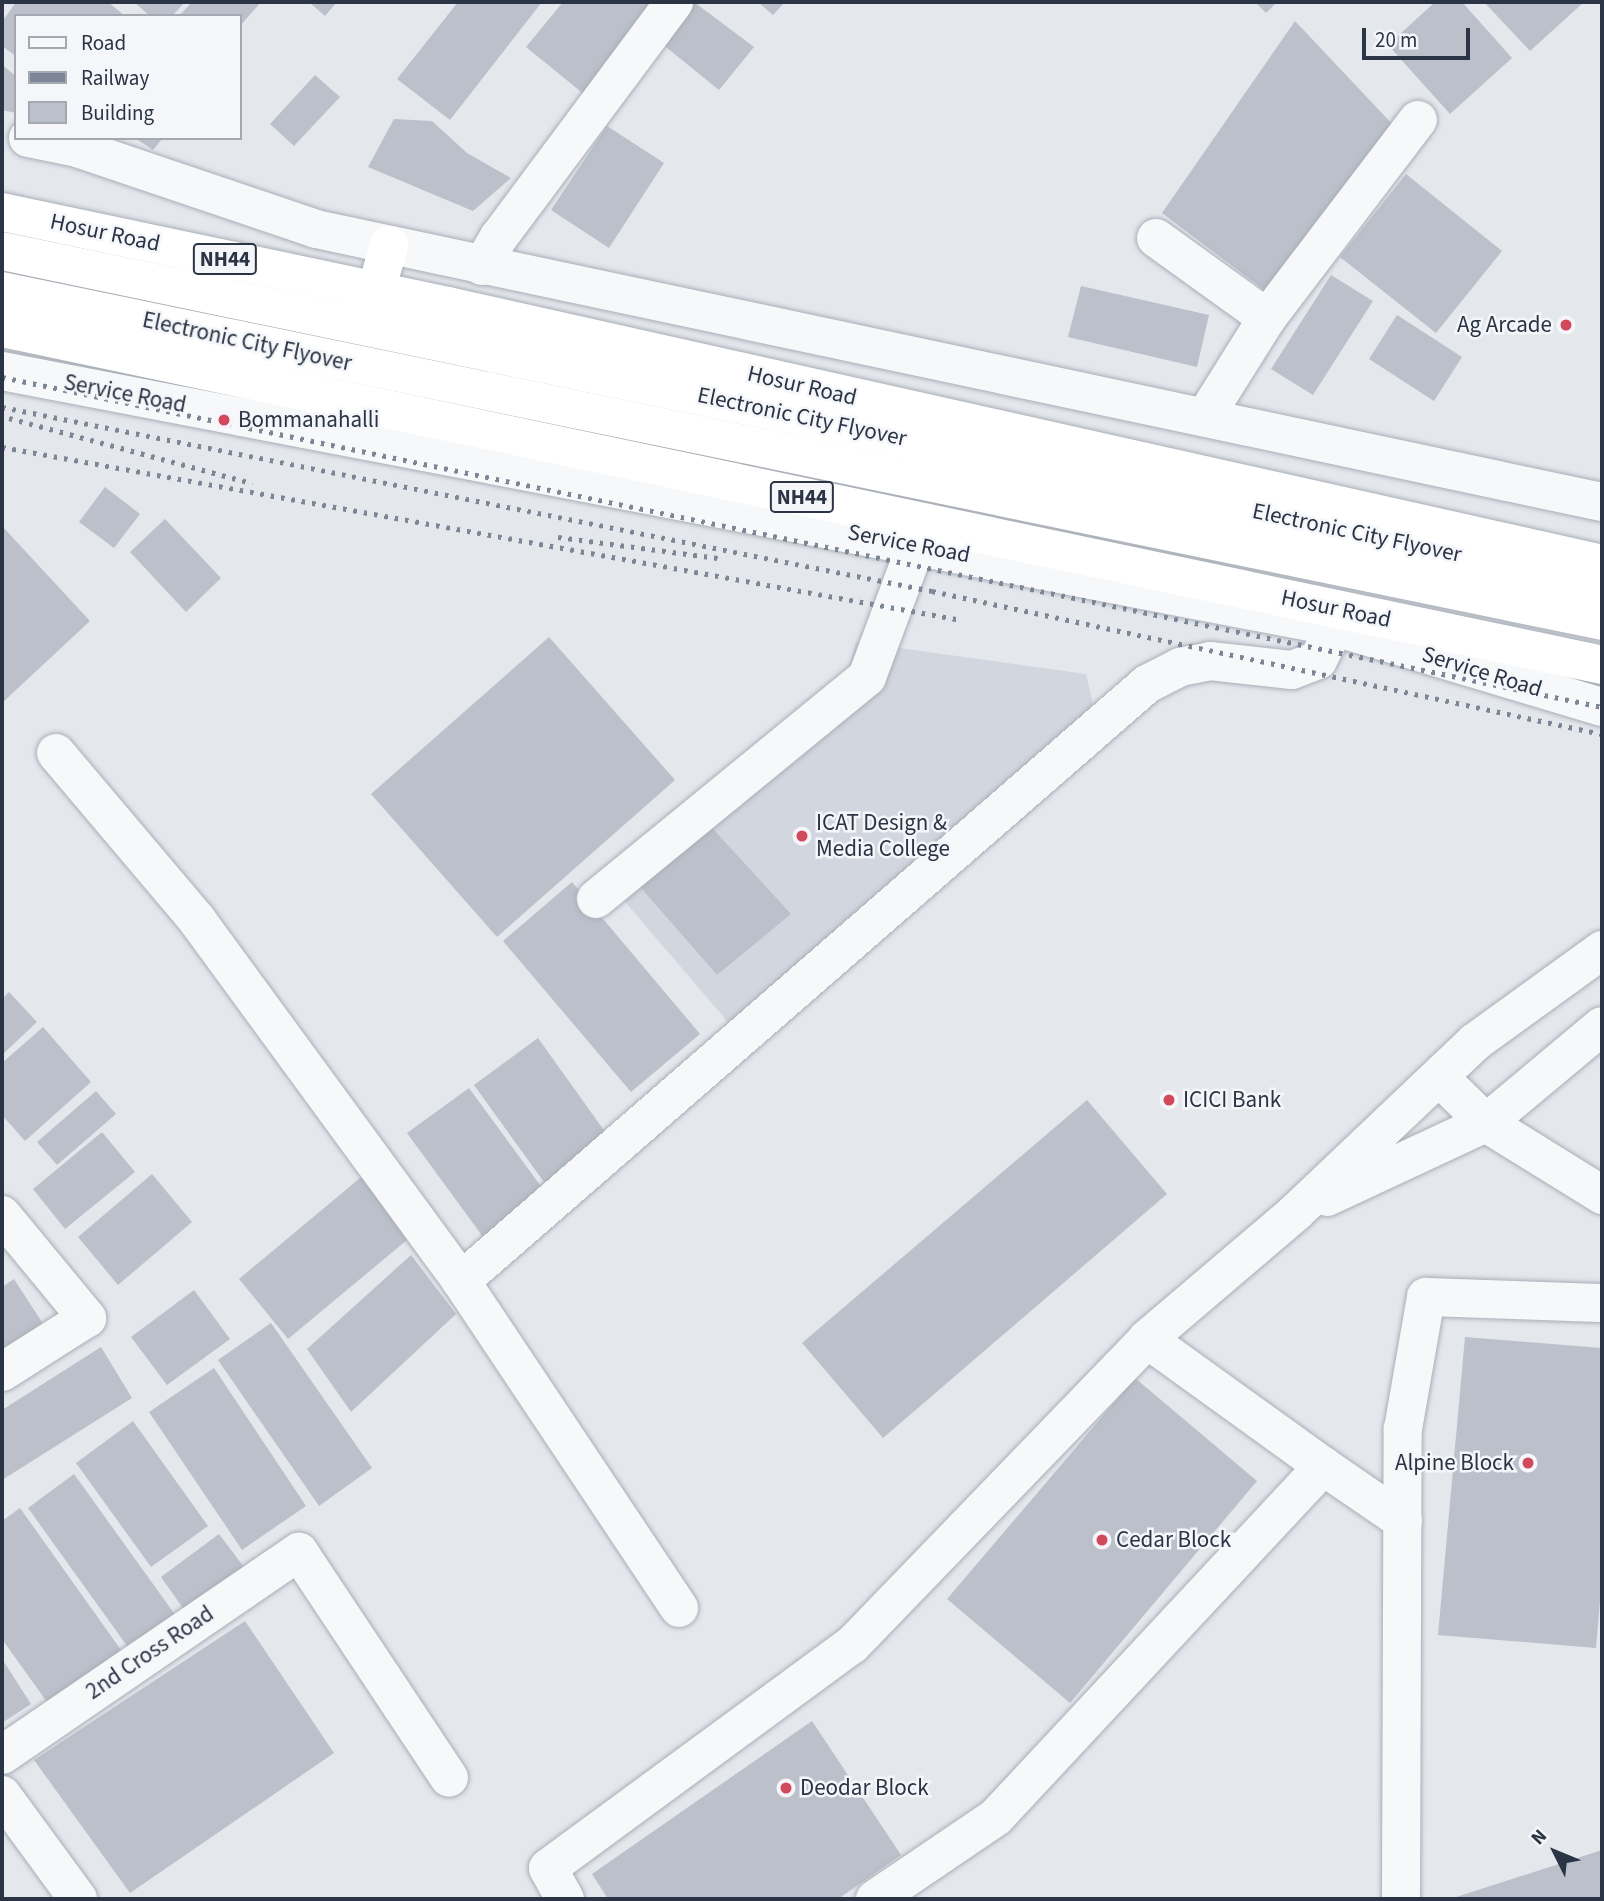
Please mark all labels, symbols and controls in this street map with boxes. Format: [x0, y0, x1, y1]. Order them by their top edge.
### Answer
legend [14, 14, 242, 140]
scale bar [1366, 14, 1474, 58]
text: 20 m [1375, 25, 1417, 55]
text: Road [81, 28, 126, 58]
text: Railway [81, 63, 149, 93]
text: Building [81, 98, 154, 128]
street label: Hosur Road [48, 208, 162, 258]
road number: NH44 [192, 242, 258, 276]
street label: Electronic City Flyover [140, 306, 354, 378]
place label: Ag Arcade [1457, 311, 1552, 339]
marker: Ag Arcade [1558, 317, 1574, 333]
street label: Hosur Road [745, 360, 859, 412]
street label: Service Road [61, 369, 189, 419]
street label: Electronic City Flyover [695, 381, 909, 453]
place label: Bommanahalli [238, 406, 379, 434]
marker: Bommanahalli [216, 412, 232, 428]
road number: NH44 [769, 480, 835, 514]
street label: Electronic City Flyover [1250, 497, 1464, 569]
street label: Service Road [845, 519, 973, 569]
street label: Hosur Road [1279, 584, 1393, 634]
street label: Service Road [1419, 641, 1545, 703]
place label: ICAT Design & Media College [816, 809, 950, 863]
marker: ICAT Design & Media College [794, 828, 810, 844]
place label: ICICI Bank [1183, 1086, 1281, 1114]
marker: ICICI Bank [1161, 1092, 1177, 1108]
place label: Alpine Block [1395, 1449, 1514, 1477]
marker: Alpine Block [1520, 1455, 1536, 1471]
place label: Cedar Block [1116, 1526, 1231, 1554]
marker: Cedar Block [1094, 1532, 1110, 1548]
street label: 2nd Cross Road [81, 1600, 219, 1706]
place label: Deodar Block [800, 1774, 929, 1802]
marker: Deodar Block [778, 1780, 794, 1796]
north arrow [1520, 1817, 1590, 1887]
text: N [1525, 1824, 1553, 1851]

